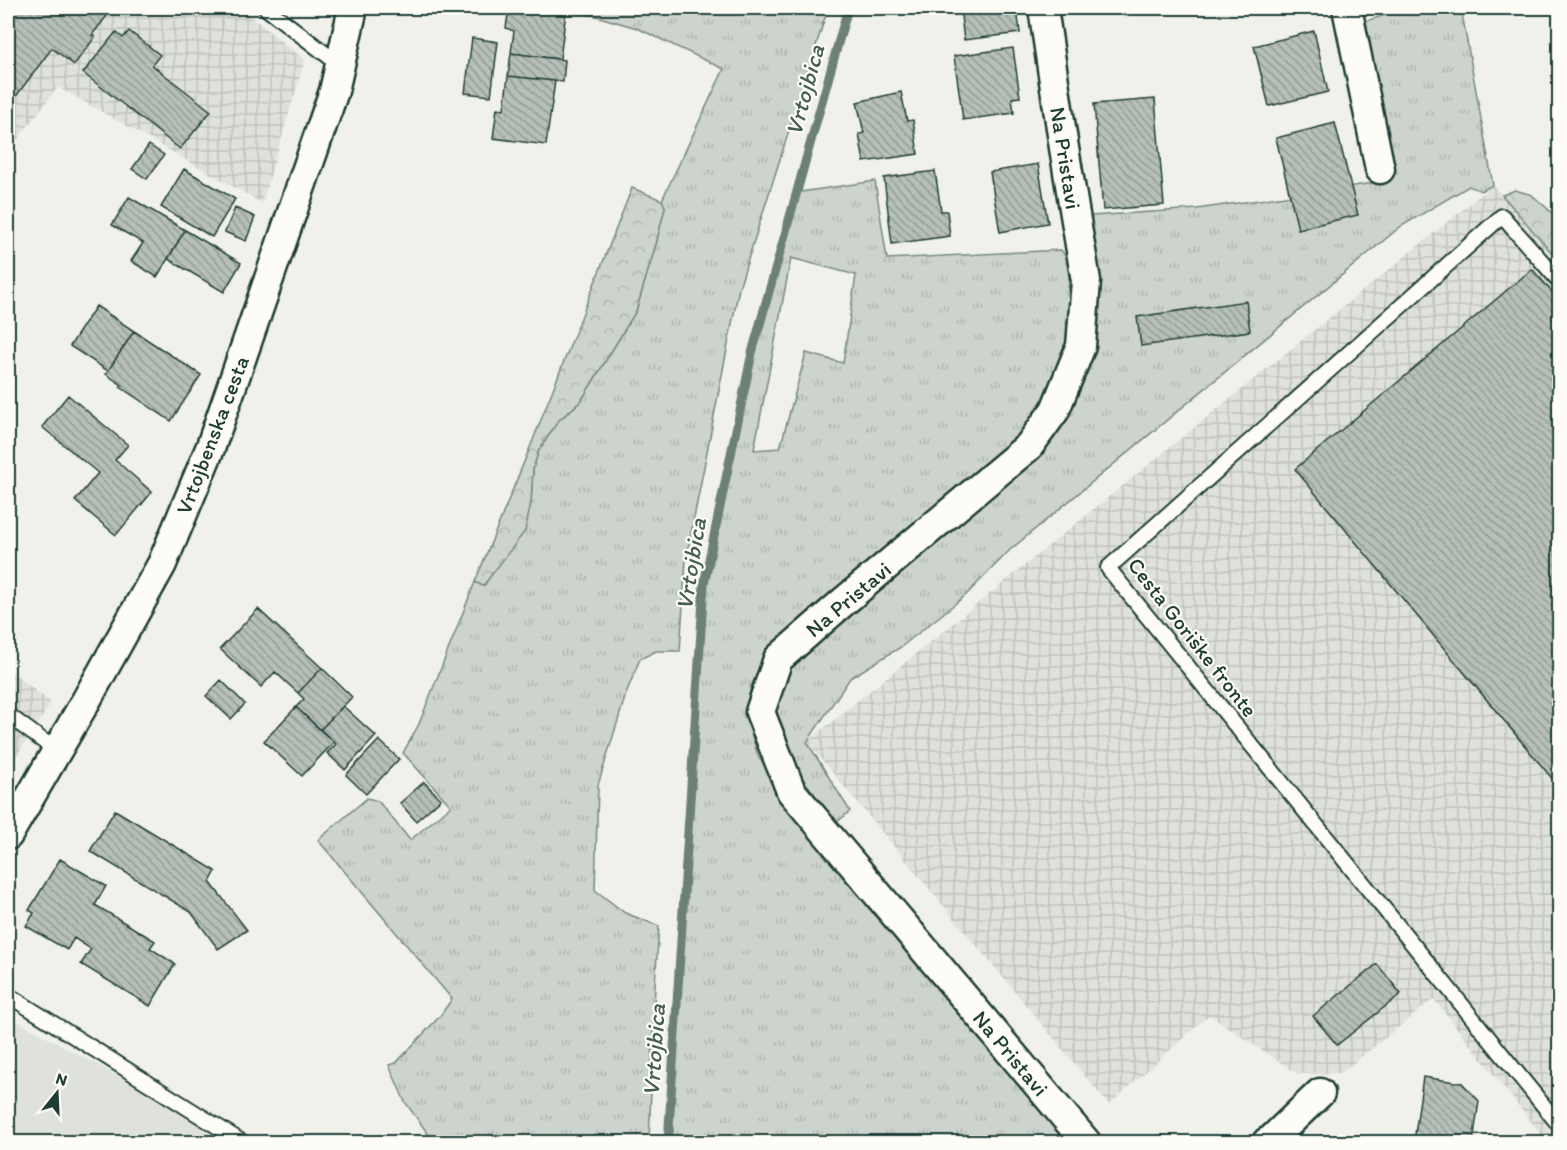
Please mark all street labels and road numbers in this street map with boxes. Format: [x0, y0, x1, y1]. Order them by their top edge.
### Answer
street label: Na Pristavi [1044, 105, 1087, 211]
street label: Vrtojbenska cesta [170, 352, 255, 518]
street label: Cesta Goriške fronte [1122, 552, 1263, 722]
street label: Na Pristavi [800, 556, 897, 643]
street label: Na Pristavi [967, 1005, 1054, 1102]

